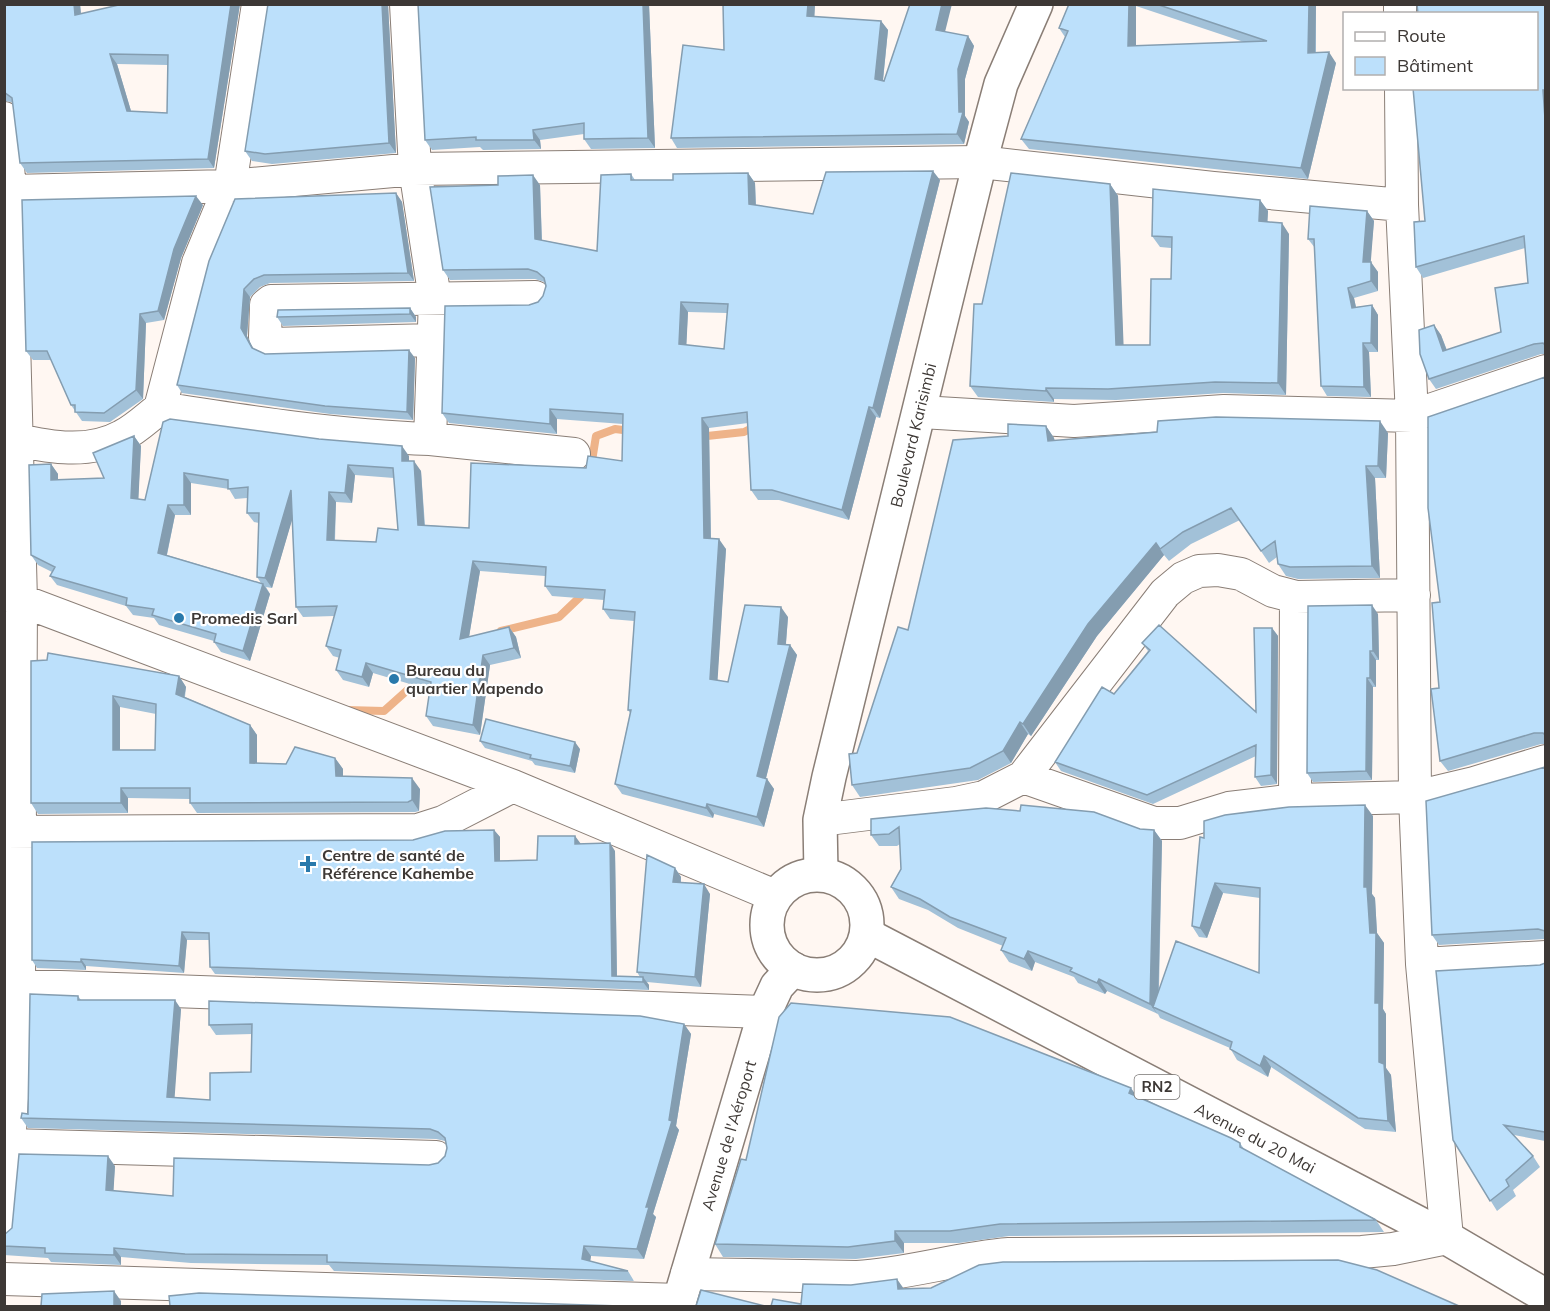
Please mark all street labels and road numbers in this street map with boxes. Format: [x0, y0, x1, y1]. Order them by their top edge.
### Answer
street label: Boulevard Karisimbi [886, 361, 940, 509]
street label: Avenue de l'Aéroport [697, 1057, 760, 1213]
road number: RN2 [1134, 1075, 1180, 1099]
street label: Avenue du 20 Mai [1191, 1098, 1319, 1178]

